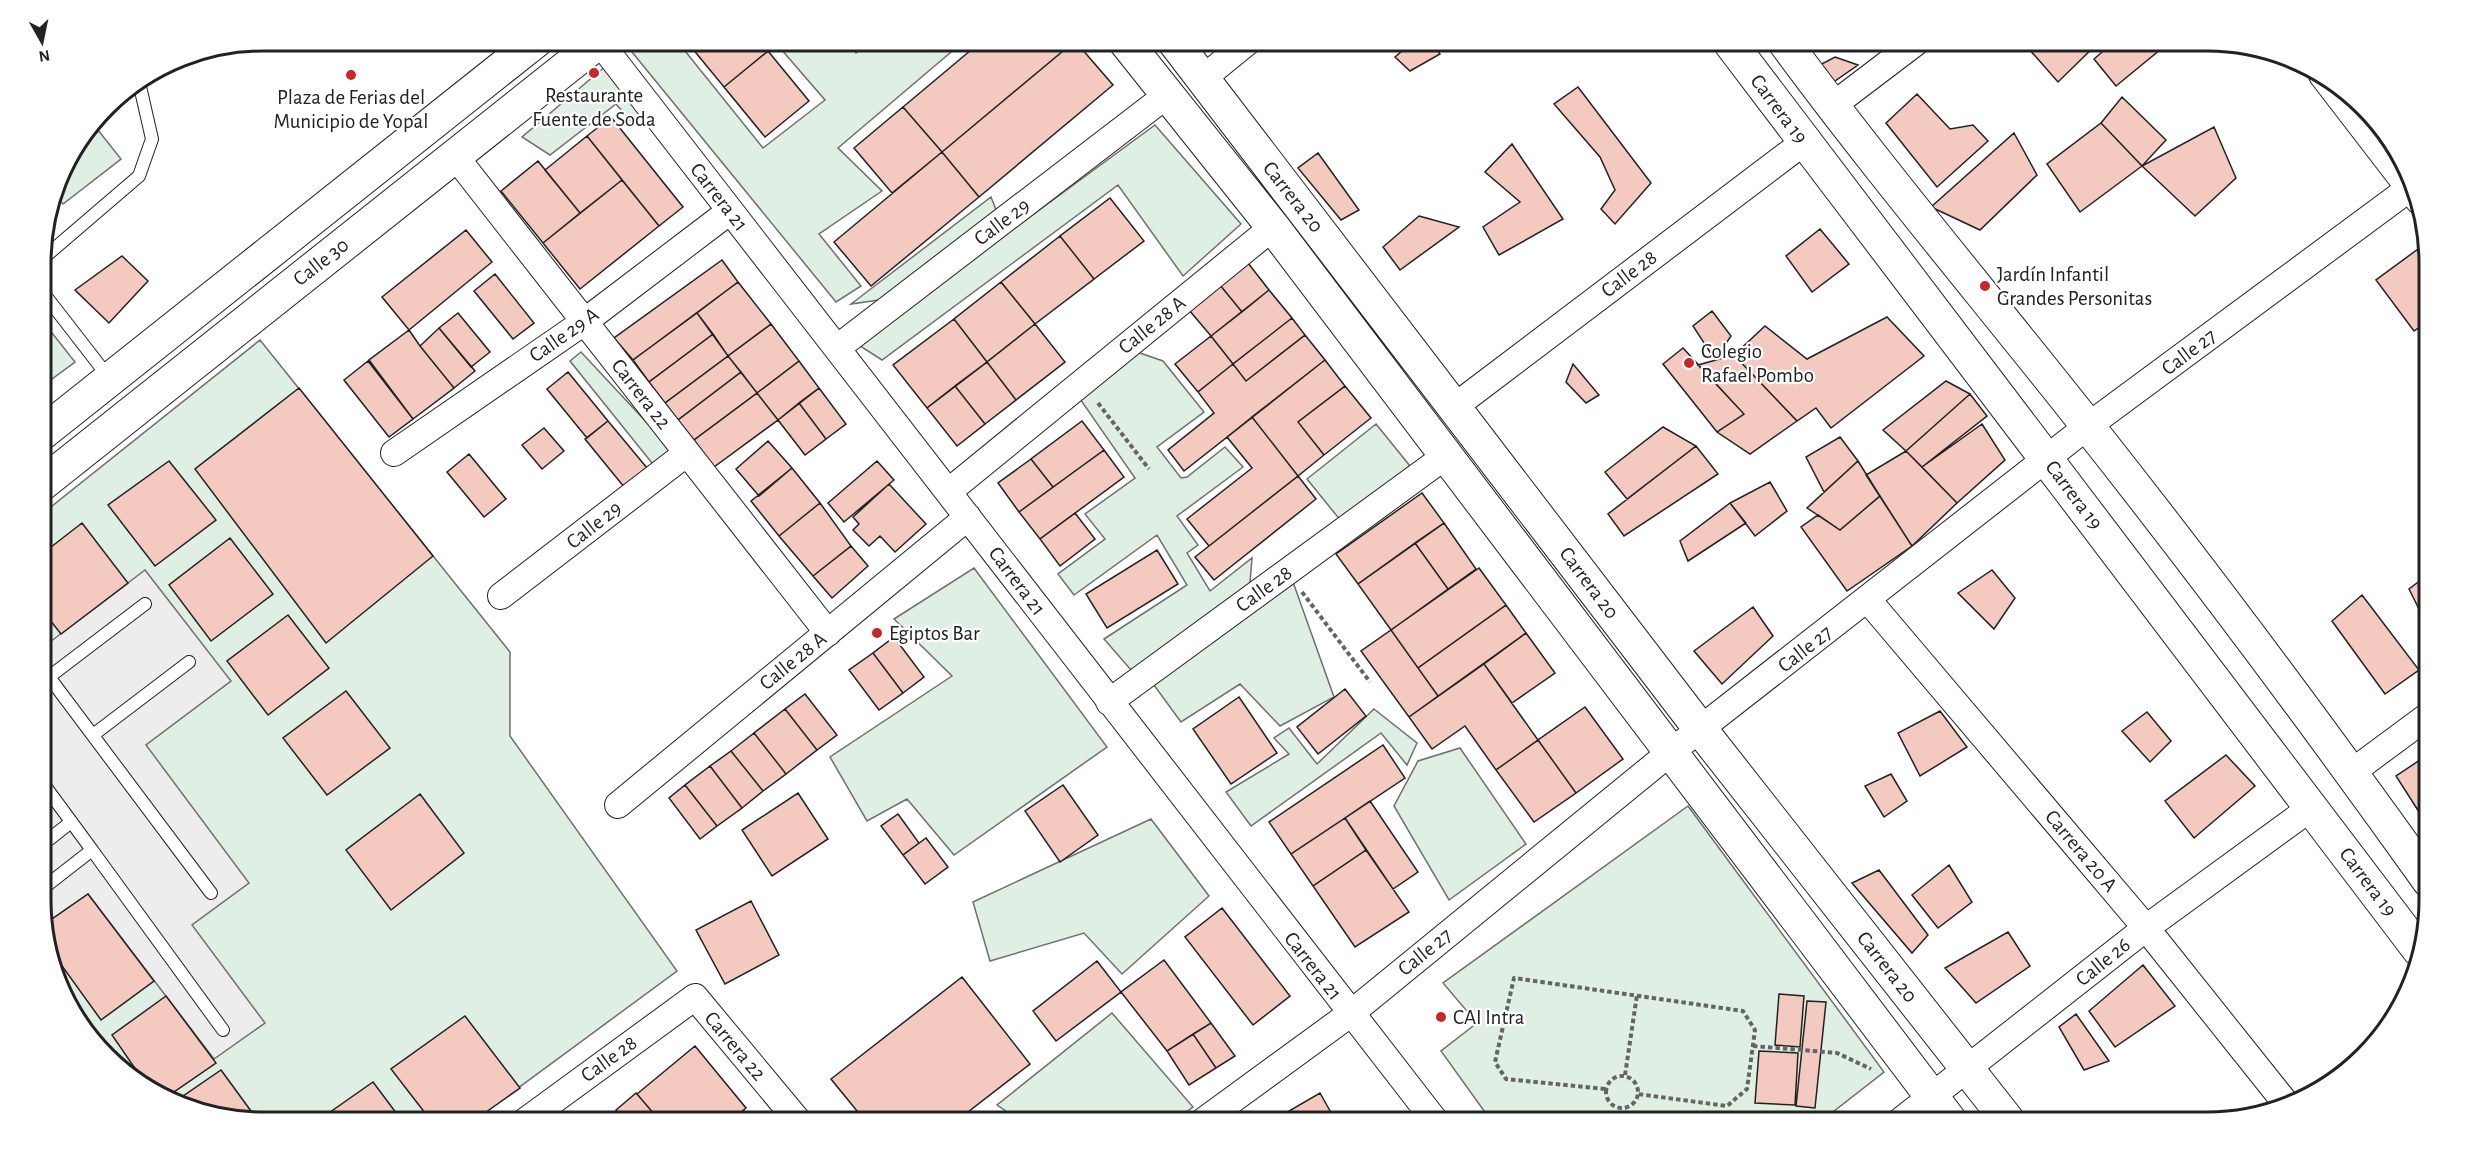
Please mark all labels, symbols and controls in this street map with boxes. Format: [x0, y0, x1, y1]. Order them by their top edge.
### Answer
north arrow [12, 12, 72, 72]
text: N [37, 47, 51, 65]
marker: Restaurante Fuente de Soda [587, 66, 601, 80]
marker: Plaza de Ferias del Municipio de Yopal [344, 68, 358, 82]
street label: Carrera 19 [1746, 71, 1812, 147]
place label: Restaurante Fuente de Soda [532, 85, 656, 130]
place label: Plaza de Ferias del Municipio de Yopal [274, 87, 428, 132]
street label: Carrera 20 [1259, 157, 1327, 237]
street label: Carrera 21 [686, 159, 752, 235]
street label: Calle 29 [970, 194, 1034, 250]
street label: Calle 30 [289, 234, 353, 290]
street label: Calle 28 [1597, 246, 1661, 302]
place label: Jardín Infantil Grandes Personitas [1997, 264, 2152, 309]
marker: Jardín Infantil Grandes Personitas [1978, 279, 1992, 293]
street label: Calle 28 A [1115, 292, 1189, 358]
street label: Calle 29 A [526, 304, 602, 366]
street label: Calle 27 [2158, 325, 2220, 379]
place label: Colegio Rafael Pombo [1701, 341, 1814, 386]
street label: Carrera 22 [607, 355, 675, 433]
marker: Colegio Rafael Pombo [1682, 356, 1696, 370]
street label: Carrera 19 [2041, 457, 2107, 533]
street label: Calle 29 [562, 497, 626, 553]
street label: Carrera 21 [984, 543, 1050, 619]
street label: Carrera 20 [1555, 543, 1623, 623]
street label: Calle 28 [1232, 562, 1296, 616]
street label: Calle 27 [1774, 621, 1836, 677]
place label: Egiptos Bar [889, 623, 980, 644]
marker: Egiptos Bar [870, 626, 884, 640]
street label: Calle 28 A [756, 628, 830, 694]
street label: Carrera 20 A [2041, 806, 2121, 896]
street label: Carrera 19 [2335, 844, 2401, 920]
street label: Calle 27 [1394, 924, 1456, 980]
street label: Carrera 20 [1853, 927, 1921, 1007]
street label: Carrera 21 [1280, 928, 1346, 1004]
street label: Calle 26 [2072, 934, 2134, 990]
place label: CAI Intra [1453, 1007, 1525, 1028]
street label: Carrera 22 [700, 1008, 770, 1084]
marker: CAI Intra [1434, 1010, 1448, 1024]
street label: Calle 28 [577, 1032, 641, 1086]

